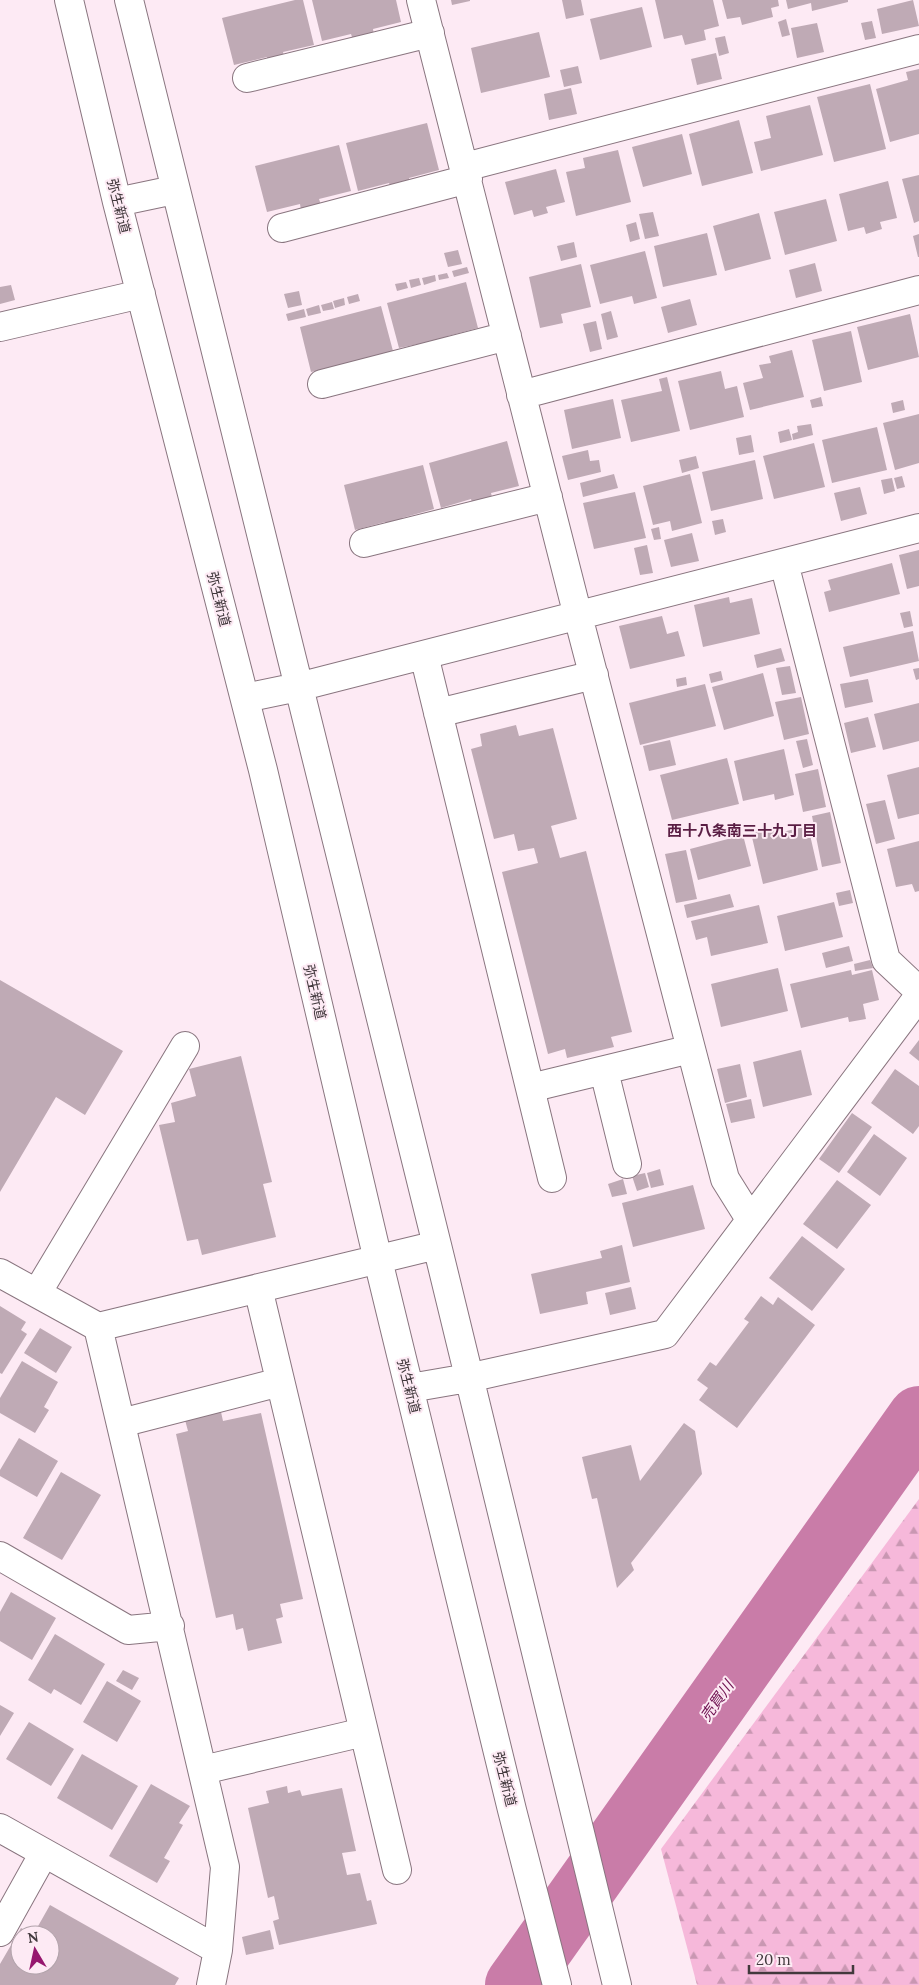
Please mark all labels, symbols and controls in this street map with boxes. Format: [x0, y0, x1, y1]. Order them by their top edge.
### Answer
street label: 弥生新道 [103, 177, 135, 235]
street label: 弥生新道 [203, 570, 235, 628]
district label: 西十八条南三十九丁目 [667, 821, 817, 840]
street label: 弥生新道 [300, 963, 330, 1021]
street label: 弥生新道 [393, 1357, 425, 1415]
water label: 売買川 [696, 1675, 738, 1725]
street label: 弥生新道 [489, 1750, 521, 1808]
north arrow [10, 1925, 60, 1975]
text: N [26, 1927, 40, 1947]
scale bar [749, 1942, 853, 1974]
text: 20 m [756, 1950, 791, 1969]

